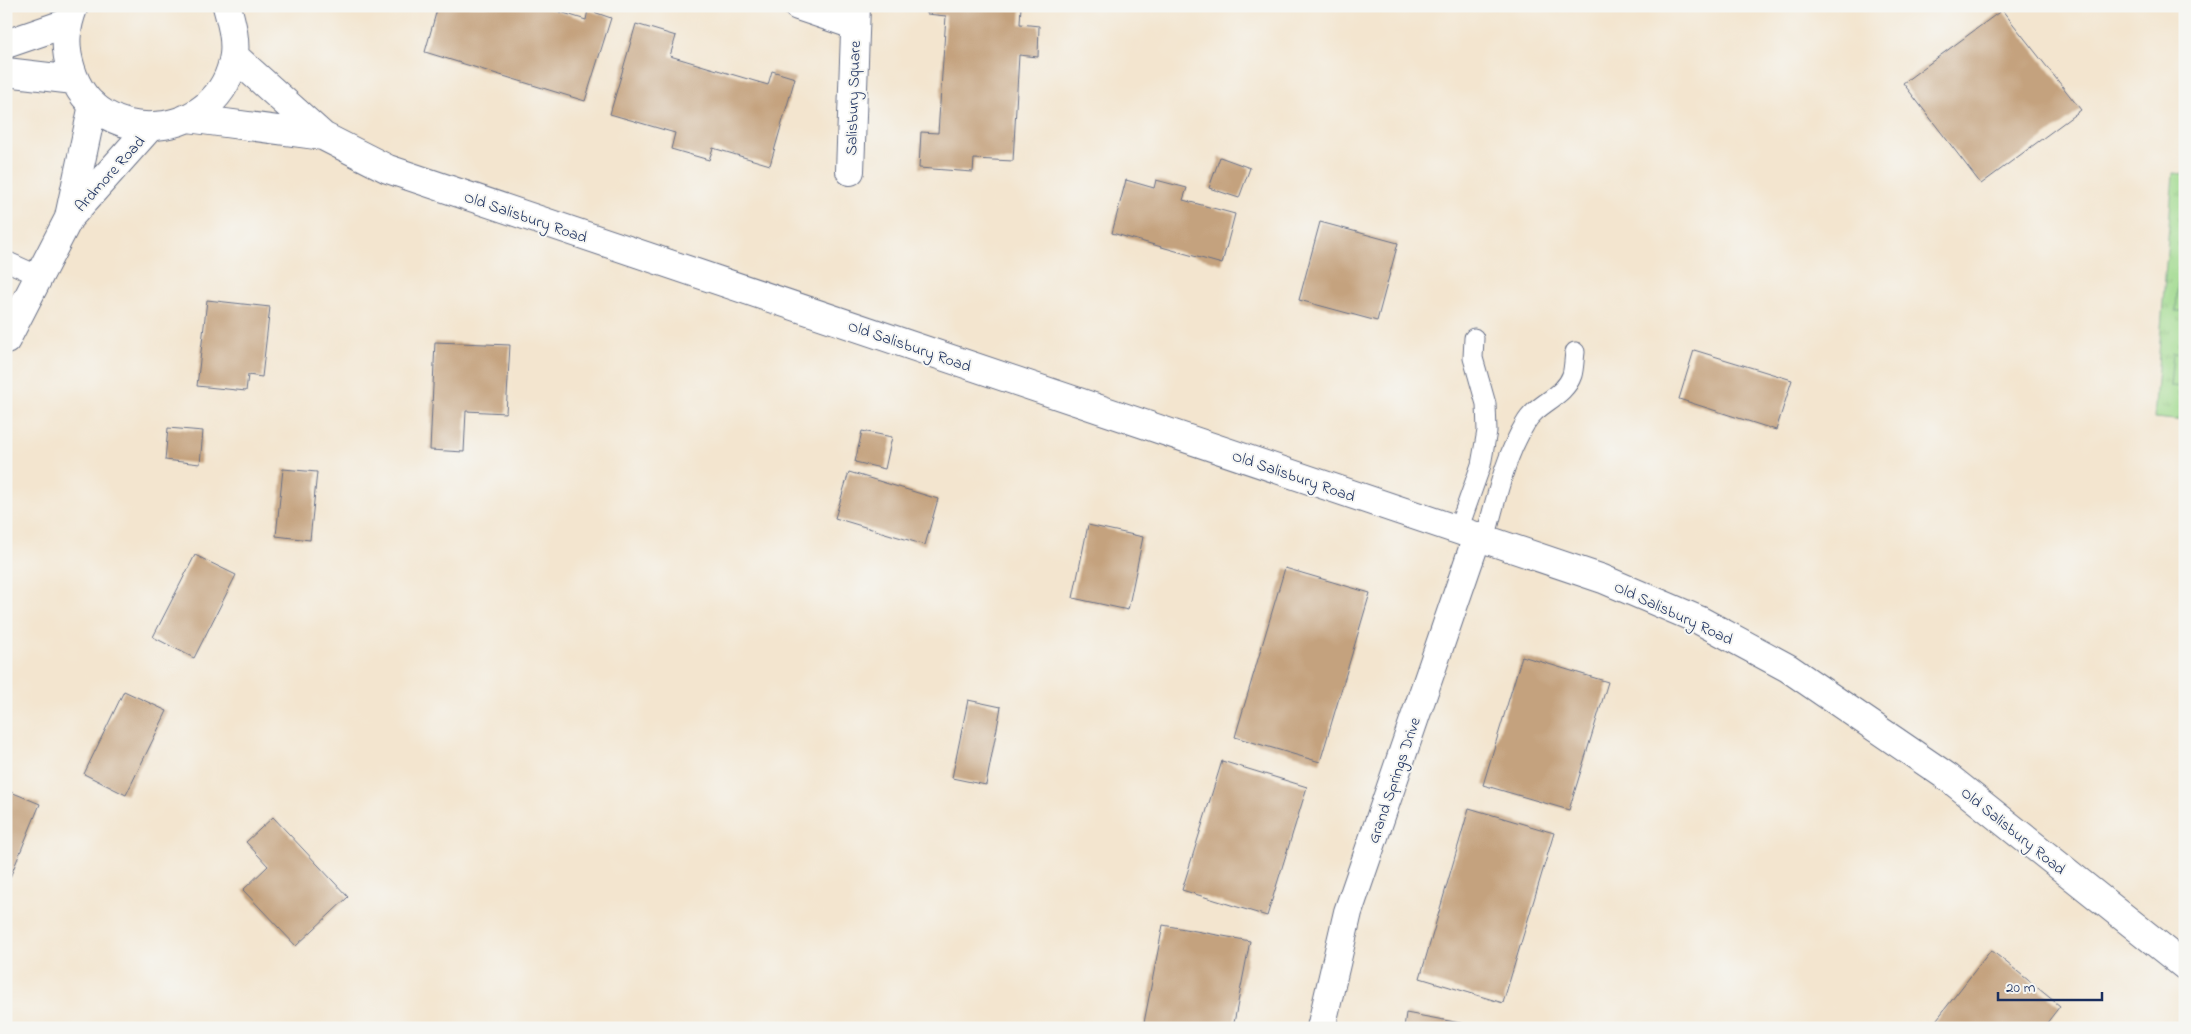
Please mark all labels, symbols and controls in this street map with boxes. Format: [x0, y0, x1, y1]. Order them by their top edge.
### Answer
street label: Salisbury Square [840, 39, 868, 156]
street label: Ardmore Road [70, 131, 151, 218]
street label: Old Salisbury Road [460, 186, 590, 250]
street label: Old Salisbury Road [844, 315, 974, 379]
street label: Old Salisbury Road [1228, 445, 1358, 509]
street label: Old Salisbury Road [1610, 576, 1737, 652]
street label: Grand Springs Drive [1362, 714, 1428, 847]
street label: Old Salisbury Road [1955, 782, 2070, 881]
scale bar [1998, 969, 2102, 1001]
text: 20 m [2006, 977, 2036, 999]

